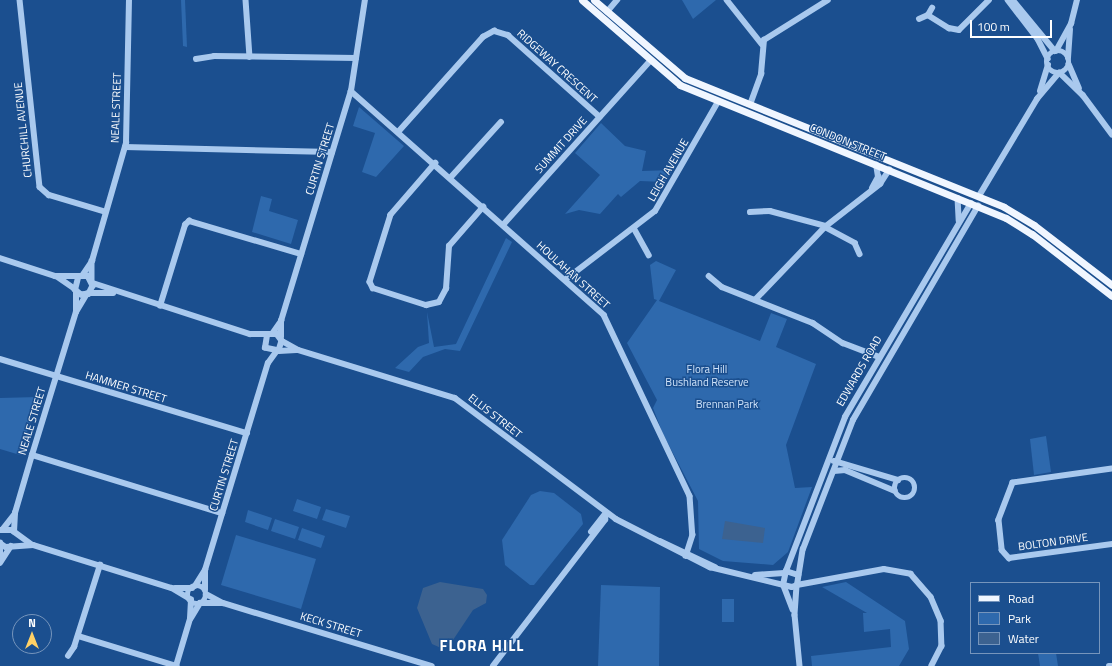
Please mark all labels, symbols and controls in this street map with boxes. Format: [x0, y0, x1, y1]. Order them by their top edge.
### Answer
scale bar [972, 12, 1054, 38]
text: 100 m [977, 17, 1010, 36]
street label: RIDGEWAY CRESCENT [514, 27, 600, 105]
street label: NEALE STREET [108, 73, 124, 143]
street label: CHURCHILL AVENUE [11, 82, 35, 178]
street label: SUMMIT DRIVE [532, 114, 590, 176]
street label: CURTIN STREET [303, 121, 337, 197]
street label: CONDON STREET [808, 121, 888, 163]
street label: LEIGH AVENUE [645, 136, 691, 204]
street label: HOULAHAN STREET [534, 239, 612, 311]
street label: EDWARDS ROAD [834, 333, 884, 409]
park label: Flora Hill Bushland Reserve [665, 363, 749, 389]
street label: HAMMER STREET [84, 368, 168, 406]
street label: NEALE STREET [15, 385, 49, 457]
street label: ELLIS STREET [466, 391, 524, 441]
park label: Brennan Park [696, 397, 758, 411]
street label: CURTIN STREET [207, 437, 241, 513]
street label: BOLTON DRIVE [1017, 531, 1089, 553]
legend [970, 582, 1100, 654]
text: Road [1008, 589, 1034, 608]
street label: KECK STREET [299, 609, 363, 641]
text: Park [1008, 609, 1031, 628]
north arrow [12, 614, 52, 654]
text: N [28, 615, 36, 631]
text: Water [1008, 629, 1039, 648]
district label: FLORA HILL [440, 637, 524, 655]

